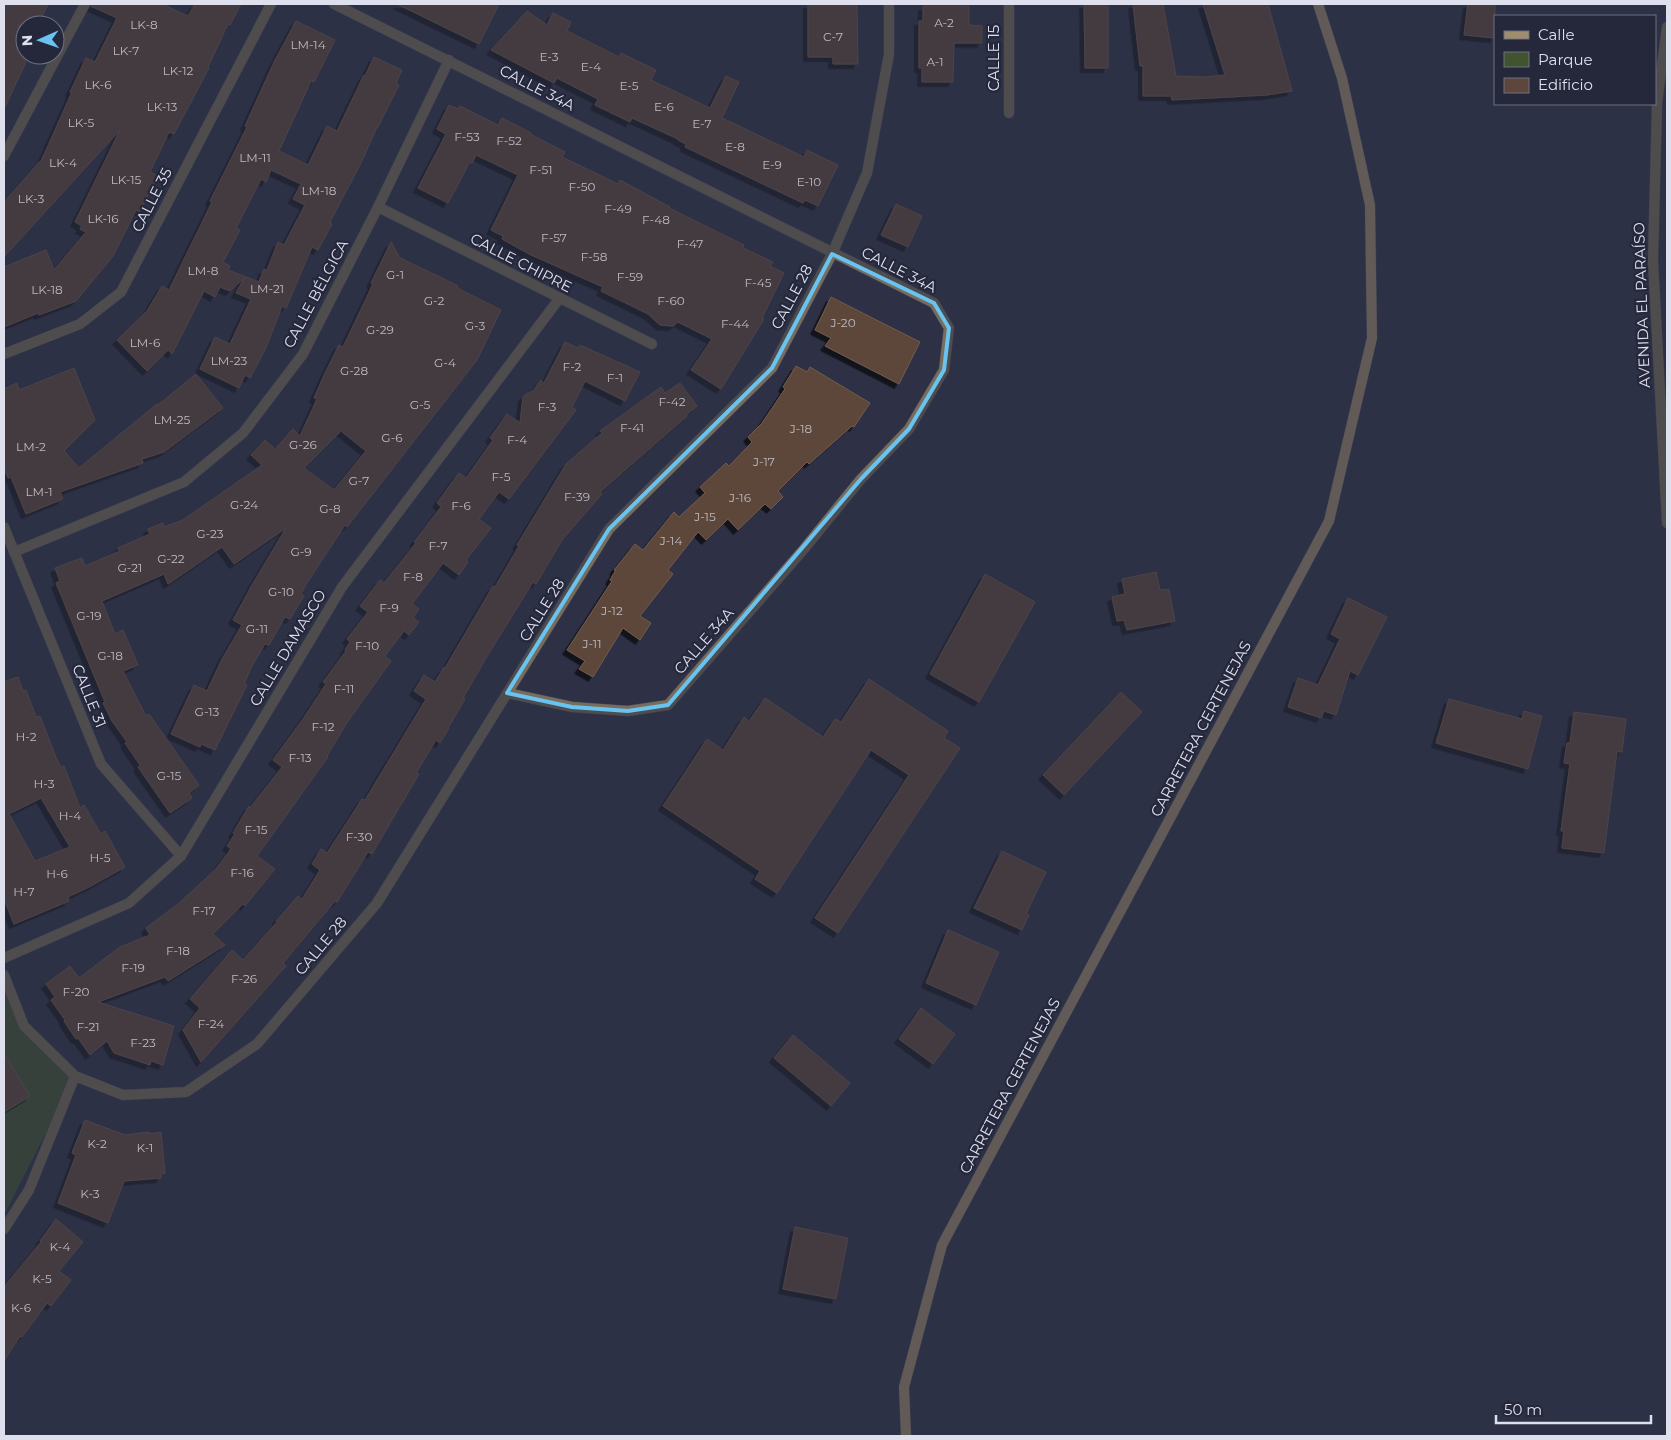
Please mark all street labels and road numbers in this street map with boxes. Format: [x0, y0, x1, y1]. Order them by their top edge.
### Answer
street label: CALLE 15 [984, 25, 1003, 91]
street label: CALLE 34A [496, 61, 578, 115]
street label: CALLE 35 [127, 164, 176, 235]
street label: AVENIDA EL PARAÍSO [1629, 222, 1654, 388]
street label: CALLE CHIPRE [467, 229, 575, 296]
street label: CALLE BÉLGICA [279, 236, 352, 351]
street label: CALLE 34A [858, 243, 940, 297]
street label: CALLE 28 [767, 261, 817, 333]
street label: CALLE 28 [515, 575, 568, 645]
street label: CALLE DAMASCO [245, 586, 330, 710]
street label: CALLE 34A [670, 603, 738, 678]
street label: CARRETERA CERTENEJAS [1146, 638, 1255, 820]
street label: CALLE 31 [68, 661, 111, 730]
street label: CALLE 28 [291, 912, 351, 979]
street label: CARRETERA CERTENEJAS [955, 995, 1064, 1177]

